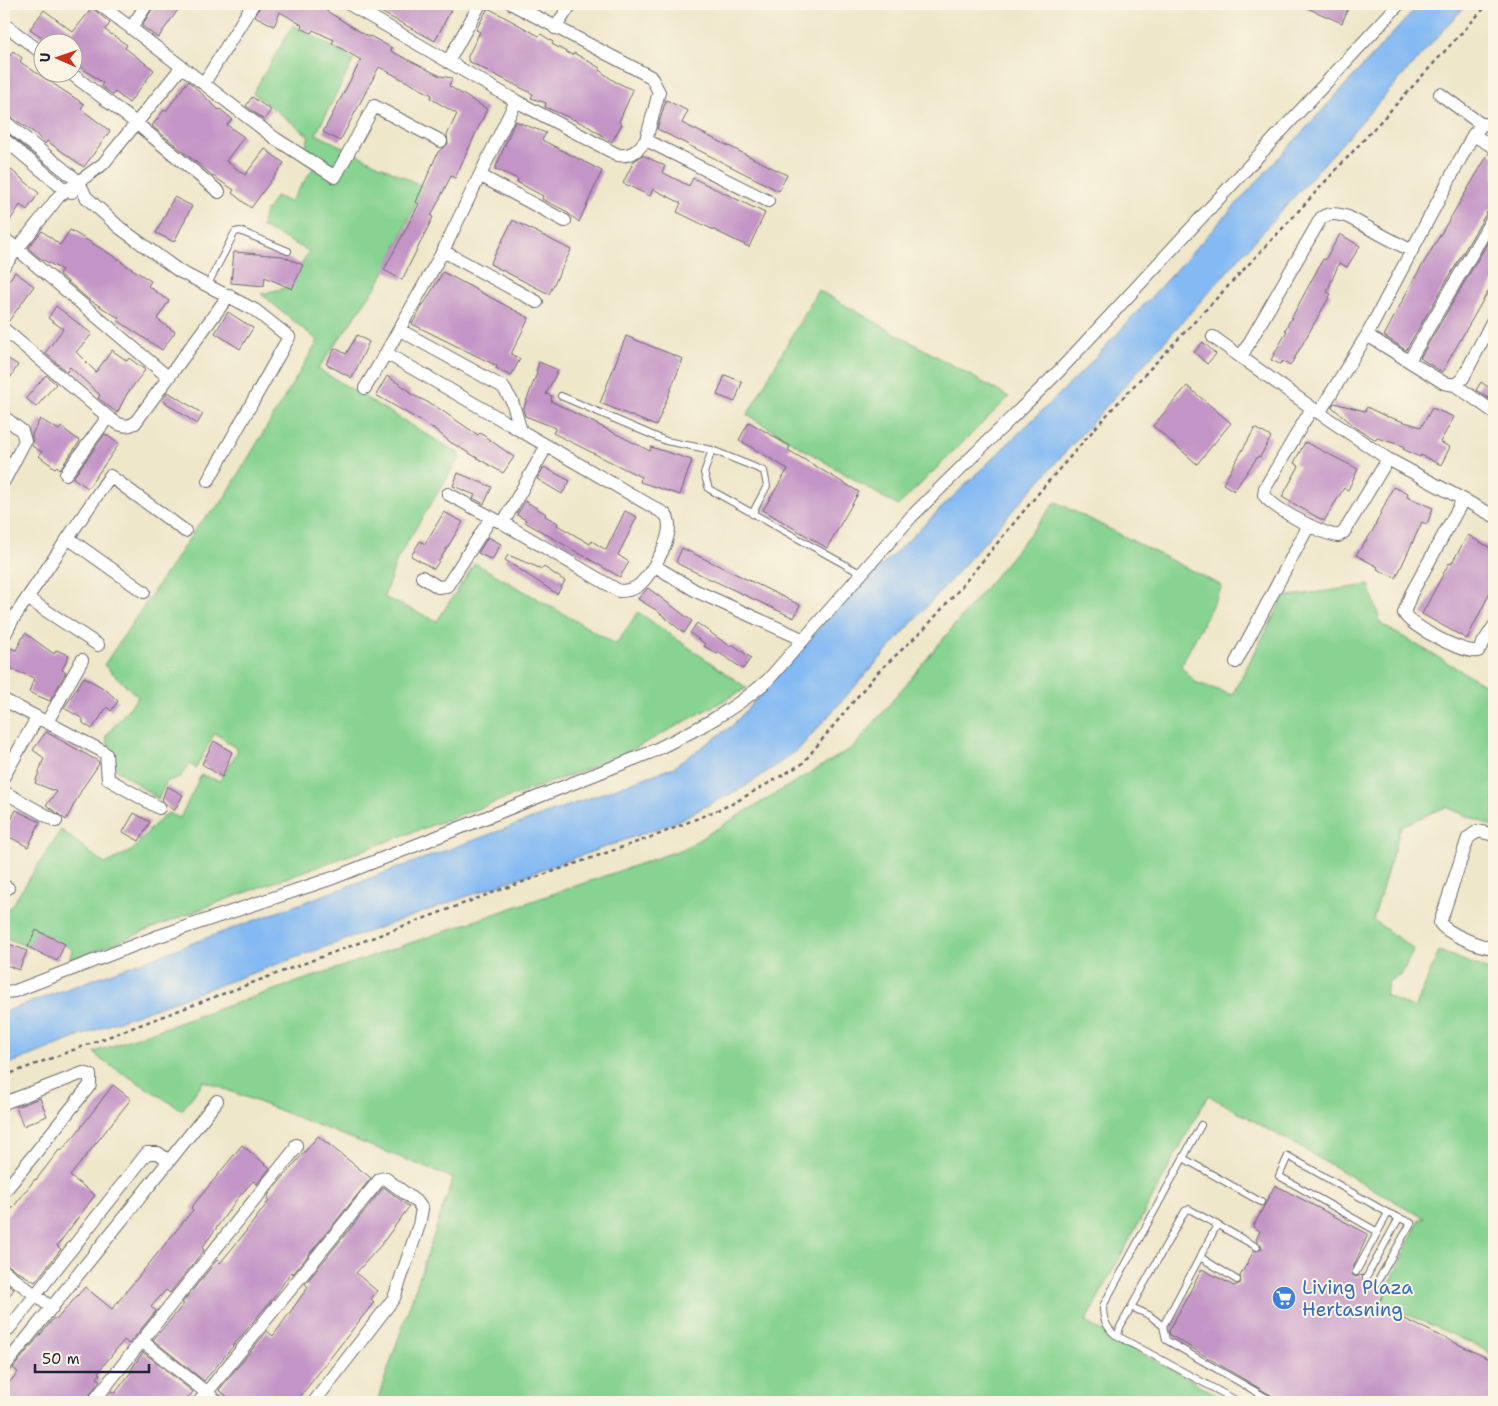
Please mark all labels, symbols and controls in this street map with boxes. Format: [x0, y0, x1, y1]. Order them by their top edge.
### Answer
north arrow [32, 32, 82, 82]
text: U [36, 52, 54, 63]
place label: Living Plaza Hertasning [1302, 1275, 1413, 1322]
supermarket icon: Living Plaza Hertasning [1271, 1285, 1297, 1311]
scale bar [35, 1341, 149, 1373]
text: 50 m [42, 1349, 80, 1369]

